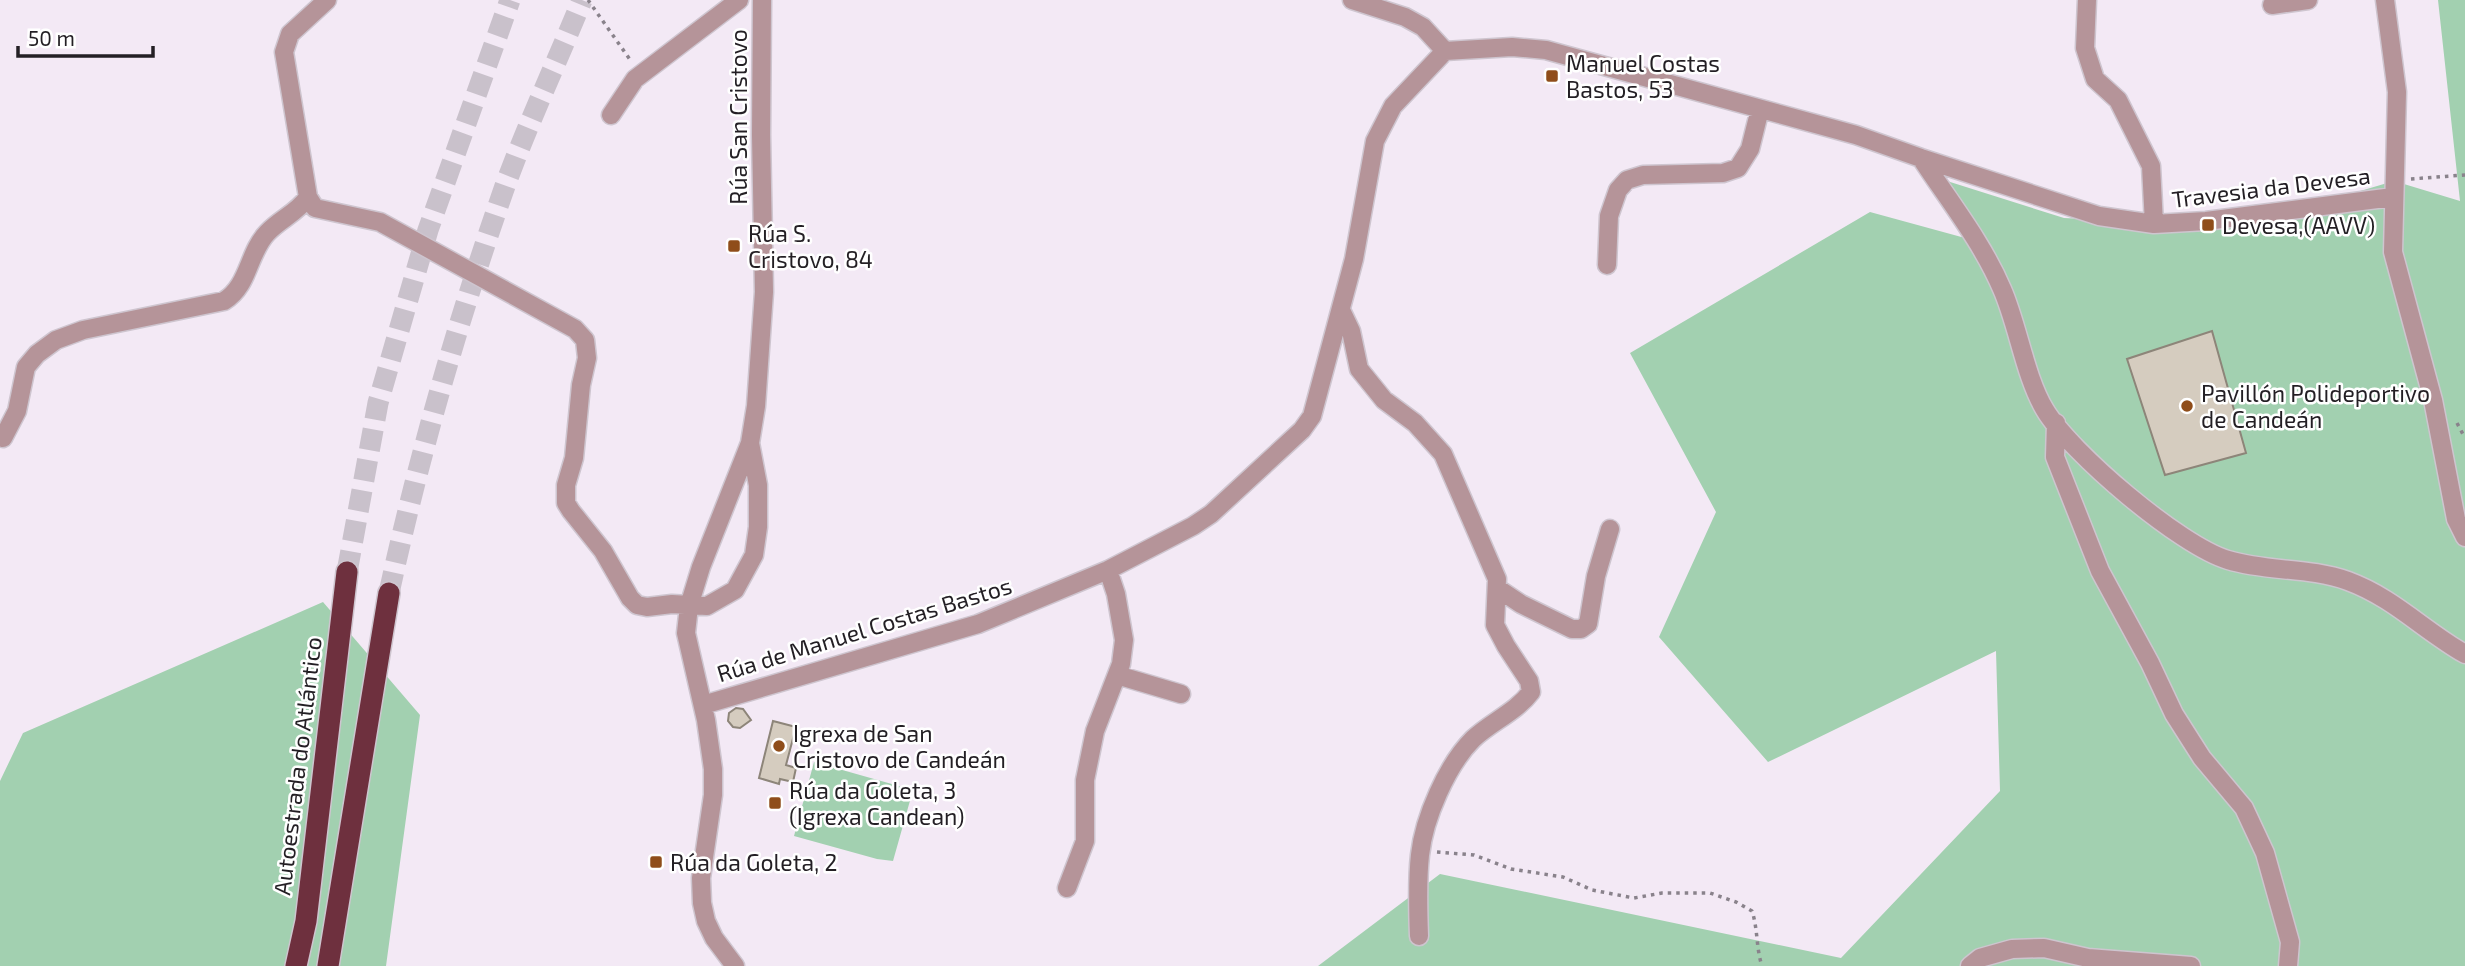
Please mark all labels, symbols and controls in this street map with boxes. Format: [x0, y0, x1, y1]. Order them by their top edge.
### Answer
scale bar [18, 14, 152, 58]
text: 50 m [28, 25, 75, 50]
street label: Rúa San Cristovo [724, 29, 752, 205]
place label: Manuel Costas Bastos, 53 [1566, 49, 1720, 103]
marker: Manuel Costas Bastos, 53 [1544, 68, 1560, 84]
street label: Travesia da Devesa [2170, 161, 2372, 213]
place label: Devesa,(AAVV) [2222, 211, 2375, 239]
marker: Devesa,(AAVV) [2200, 217, 2216, 233]
place label: Rúa S. Cristovo, 84 [748, 219, 873, 273]
marker: Rúa S. Cristovo, 84 [726, 238, 742, 254]
place label: Pavillón Polideportivo de Candeán [2201, 379, 2430, 433]
marker: Pavillón Polideportivo de Candeán [2179, 398, 2195, 414]
street label: Rúa de Manuel Costas Bastos [713, 571, 1015, 687]
street label: Autoestrada do Atlántico [267, 635, 327, 897]
place label: Igrexa de San Cristovo de Candeán [793, 719, 1006, 773]
marker: Igrexa de San Cristovo de Candeán [771, 738, 787, 754]
place label: Rúa da Goleta, 3 (Igrexa Candean) [789, 776, 965, 830]
marker: Rúa da Goleta, 3 (Igrexa Candean) [767, 795, 783, 811]
place label: Rúa da Goleta, 2 [670, 848, 837, 876]
marker: Rúa da Goleta, 2 [648, 854, 664, 870]

